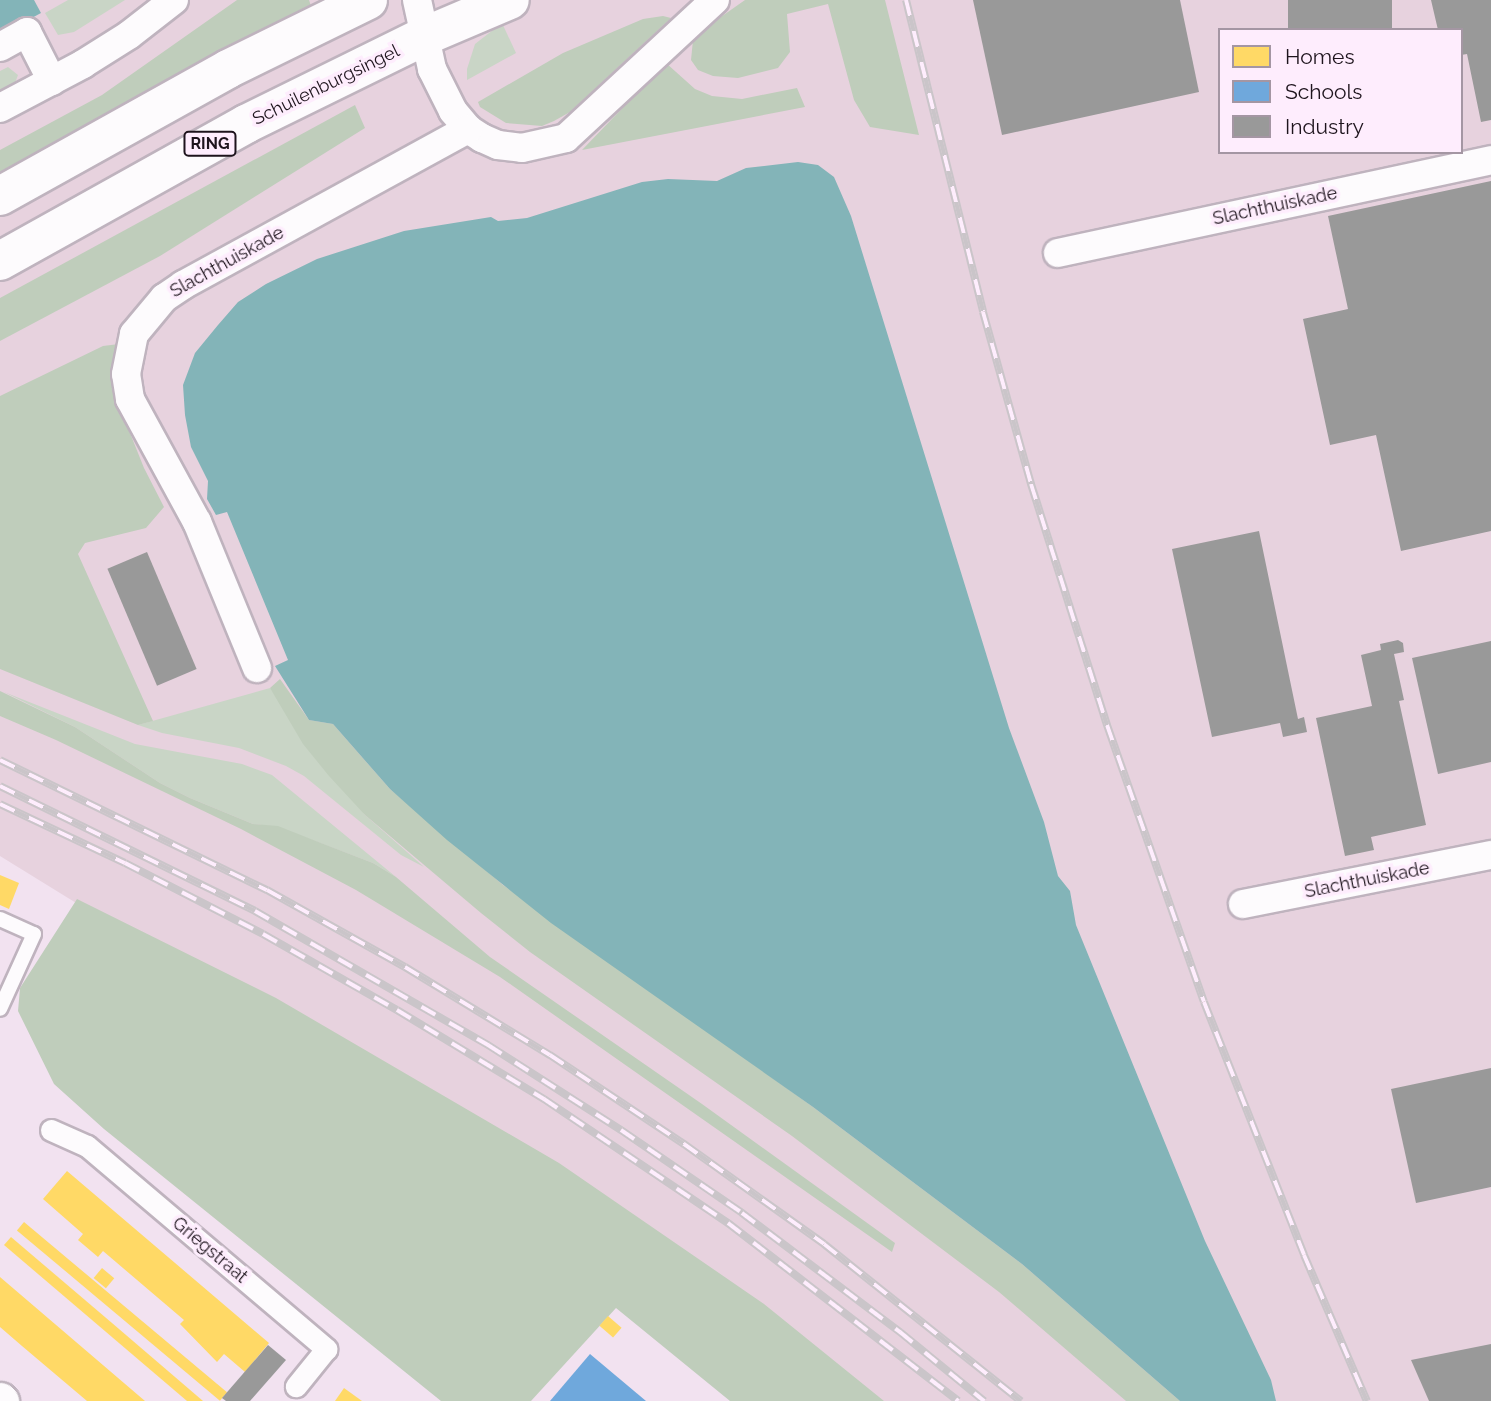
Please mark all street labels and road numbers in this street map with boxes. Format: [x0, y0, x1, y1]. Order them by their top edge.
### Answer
street label: Schuilenburgsingel [249, 40, 403, 130]
road number: RING [182, 132, 238, 156]
street label: Slachthuiskade [1211, 182, 1339, 230]
street label: Slachthuiskade [166, 222, 288, 302]
street label: Slachthuiskade [1303, 857, 1431, 903]
street label: Griegstraat [168, 1212, 252, 1288]

